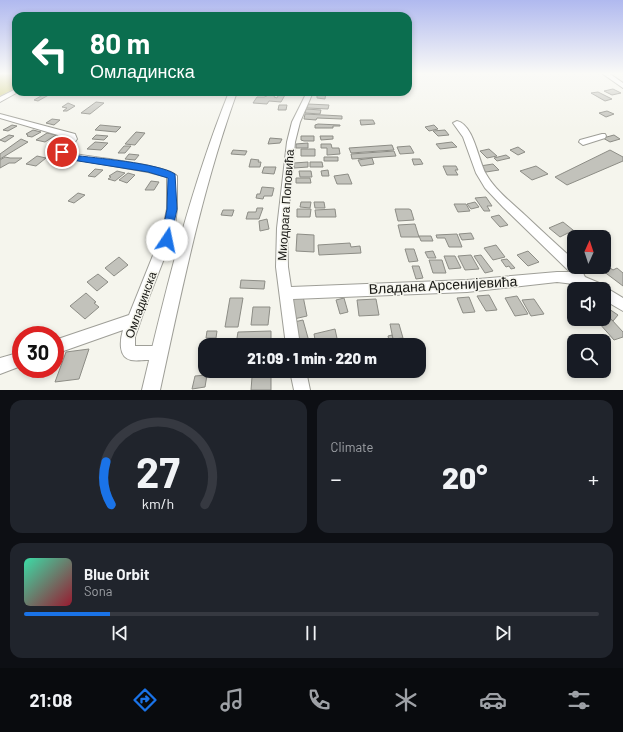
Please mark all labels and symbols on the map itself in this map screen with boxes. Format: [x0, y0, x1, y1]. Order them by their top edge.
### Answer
pin [45, 135, 79, 169]
street label: Миодрага Поповића [274, 148, 297, 261]
position arrow [146, 219, 188, 261]
north arrow [567, 230, 611, 274]
street label: Омладинска [122, 269, 160, 340]
street label: Владана Арсенијевића [368, 272, 518, 297]
speed limit sign: 30 [12, 326, 64, 378]

